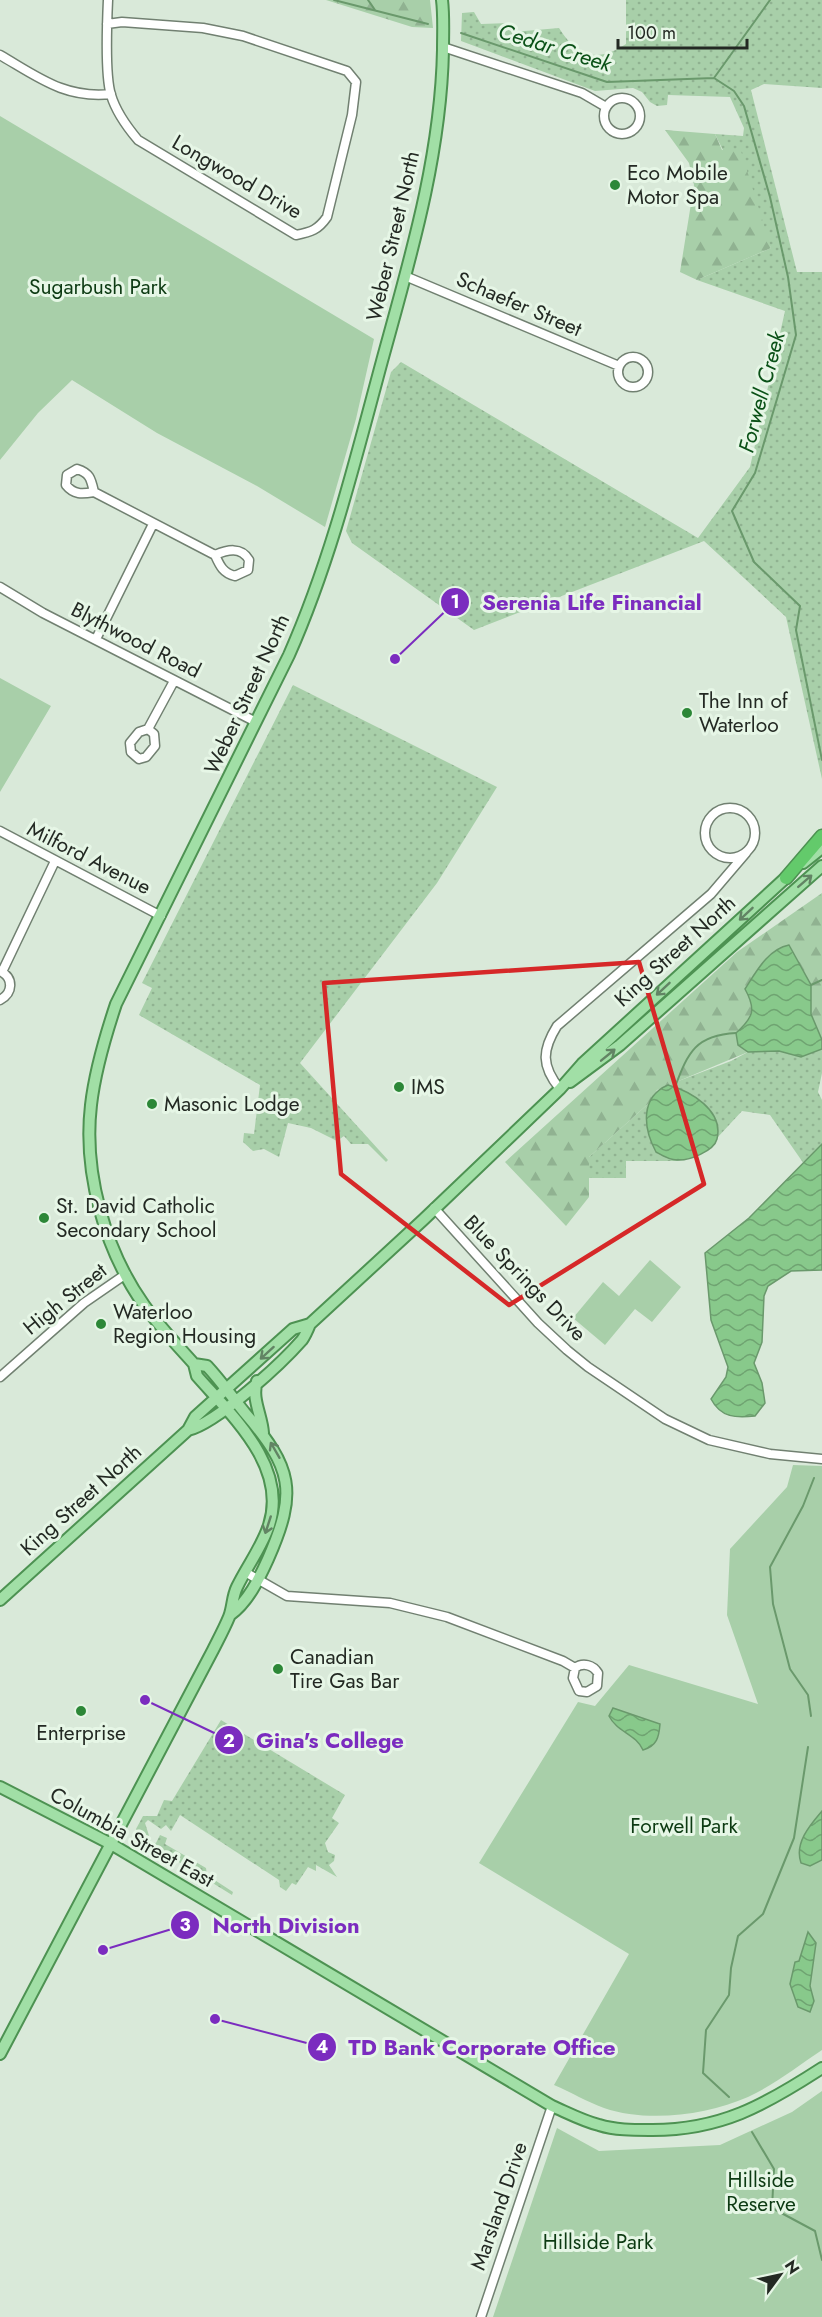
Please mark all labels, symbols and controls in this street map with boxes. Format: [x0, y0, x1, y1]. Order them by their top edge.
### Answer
scale bar [618, 12, 747, 50]
water label: Cedar Creek [494, 15, 617, 80]
text: 100 m [627, 20, 676, 46]
street label: Longwood Drive [166, 128, 308, 227]
street label: Weber Street North [359, 148, 427, 324]
place label: Eco Mobile Motor Spa [627, 158, 728, 212]
marker: Eco Mobile Motor Spa [608, 178, 622, 192]
street label: Schaefer Street [452, 264, 586, 344]
park label: Sugarbush Park [29, 272, 168, 302]
water label: Forwell Creek [729, 326, 793, 456]
callout: Serenia Life Financial [440, 582, 713, 622]
text: Serenia Life Financial [482, 586, 702, 618]
text: 1 [450, 589, 460, 615]
street label: Blythwood Road [66, 594, 206, 686]
street label: Weber Street North [197, 609, 297, 779]
place label: The Inn of Waterloo [699, 686, 789, 740]
marker: The Inn of Waterloo [680, 706, 694, 720]
street label: Milford Avenue [22, 814, 156, 902]
one-way arrow [797, 874, 812, 888]
street label: King Street North [608, 888, 742, 1014]
one-way arrow [739, 906, 754, 920]
one-way arrow [656, 982, 671, 996]
one-way arrow [600, 1049, 616, 1062]
place label: IMS [411, 1072, 445, 1102]
marker: IMS [392, 1080, 406, 1094]
place label: Masonic Lodge [164, 1089, 300, 1119]
marker: Masonic Lodge [145, 1097, 159, 1111]
place label: St. David Catholic Secondary School [56, 1191, 217, 1245]
street label: Blue Springs Drive [457, 1208, 593, 1348]
marker: St. David Catholic Secondary School [37, 1211, 51, 1225]
street label: High Street [17, 1256, 113, 1342]
place label: Waterloo Region Housing [113, 1297, 256, 1351]
marker: Waterloo Region Housing [94, 1317, 108, 1331]
one-way arrow [259, 1346, 274, 1360]
street label: King Street North [14, 1437, 148, 1563]
one-way arrow [268, 1442, 280, 1459]
one-way arrow [262, 1515, 273, 1534]
place label: Canadian Tire Gas Bar [290, 1642, 400, 1696]
marker: Canadian Tire Gas Bar [271, 1662, 285, 1676]
marker: Enterprise [74, 1704, 88, 1718]
place label: Enterprise [36, 1718, 126, 1748]
callout: Gina's College [214, 1720, 416, 1760]
text: Gina's College [256, 1724, 404, 1756]
text: 2 [223, 1728, 235, 1754]
street label: Columbia Street East [44, 1779, 220, 1895]
park label: Forwell Park [630, 1811, 738, 1841]
callout: North Division [170, 1905, 372, 1945]
text: North Division [212, 1909, 360, 1941]
text: 3 [179, 1912, 191, 1938]
callout: TD Bank Corporate Office [307, 2027, 628, 2067]
text: TD Bank Corporate Office [348, 2031, 616, 2063]
text: 4 [316, 2034, 328, 2060]
street label: Marsland Drive [463, 2138, 535, 2274]
park label: Hillside Reserve [726, 2165, 796, 2219]
park label: Hillside Park [543, 2227, 654, 2257]
north arrow [750, 2245, 810, 2305]
text: N [779, 2256, 805, 2279]

